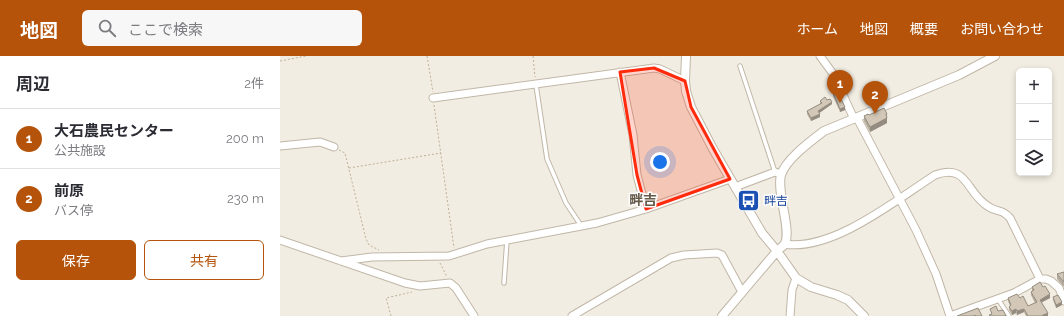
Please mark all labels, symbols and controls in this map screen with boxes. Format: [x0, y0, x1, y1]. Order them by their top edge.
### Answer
search box [82, 10, 362, 46]
icon: search [96, 17, 118, 39]
text: 地図 [20, 19, 58, 41]
text: ここで検索 [128, 21, 203, 39]
text: ホーム [796, 21, 838, 37]
text: 地図 [860, 21, 888, 37]
text: 概要 [910, 21, 938, 37]
text: お問い合わせ [960, 21, 1044, 37]
map controls [1016, 68, 1052, 176]
button: + [1016, 68, 1052, 104]
pin: 1 [827, 70, 853, 103]
text: 周辺 [16, 74, 50, 94]
text: 2件 [244, 76, 264, 91]
pin: 2 [862, 81, 888, 114]
button: − [1016, 104, 1052, 140]
text: 大石農民センター [54, 122, 174, 140]
text: 1 [26, 131, 32, 146]
text: 200 m [226, 131, 264, 146]
button: layers [1016, 140, 1052, 176]
text: 公共施設 [54, 143, 106, 158]
your location [650, 152, 670, 172]
text: 前原 [54, 182, 84, 200]
bus stop icon: 畔吉 [735, 188, 761, 214]
text: 2 [25, 191, 33, 206]
text: 230 m [227, 191, 264, 206]
district label: 畔吉 [629, 192, 657, 208]
place label: 畔吉 [764, 194, 788, 208]
text: バス停 [54, 203, 93, 218]
button: 保存 [16, 240, 136, 280]
button: 共有 [144, 240, 264, 280]

